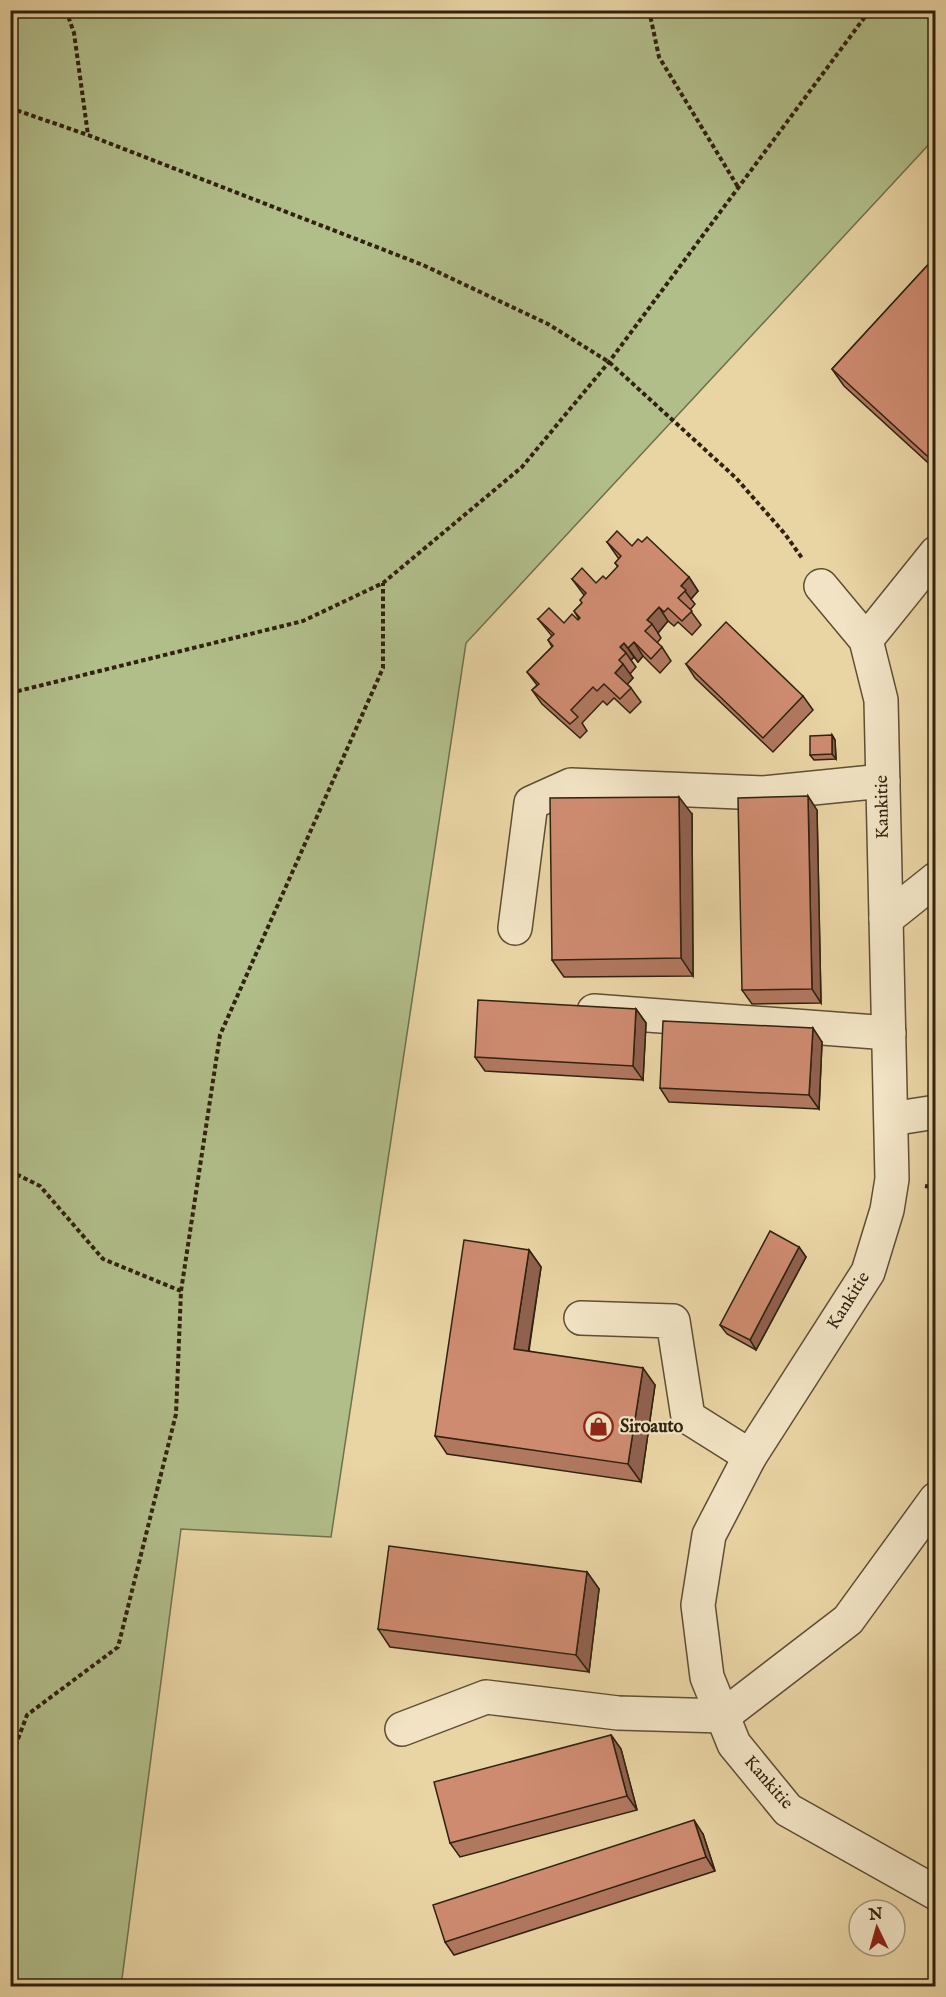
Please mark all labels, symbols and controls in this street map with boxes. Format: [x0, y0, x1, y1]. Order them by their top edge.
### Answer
street label: Kankitie [871, 775, 895, 839]
street label: Kankitie [822, 1268, 876, 1334]
shop icon: Siroauto [583, 1411, 615, 1443]
place label: Siroauto [620, 1416, 684, 1439]
street label: Kankitie [738, 1751, 798, 1815]
north arrow [847, 1898, 907, 1958]
text: N [867, 1904, 884, 1926]

